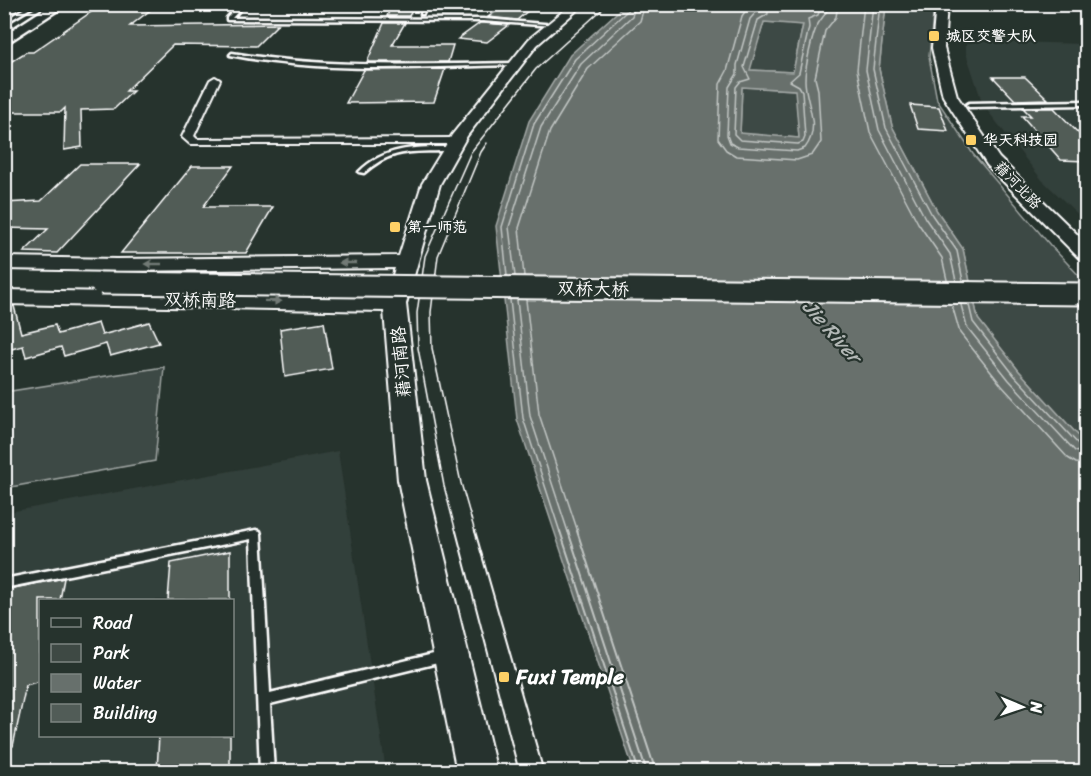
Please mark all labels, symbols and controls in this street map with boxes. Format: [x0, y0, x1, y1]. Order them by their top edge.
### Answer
place label: 城区交警大队 [946, 23, 1036, 49]
marker: 城区交警大队 [927, 29, 941, 43]
place label: 华天科技园 [983, 127, 1058, 153]
marker: 华天科技园 [964, 133, 978, 147]
street label: 藉河北路 [988, 154, 1048, 216]
place label: 第一师范 [407, 214, 467, 240]
marker: 第一师范 [388, 220, 402, 234]
one-way arrow [339, 258, 358, 267]
one-way arrow [144, 259, 163, 269]
street label: 双桥大桥 [557, 272, 629, 306]
street label: 双桥南路 [164, 283, 236, 317]
water label: Jie River [793, 291, 873, 374]
one-way arrow [263, 297, 282, 306]
street label: 藉河南路 [382, 325, 420, 399]
legend [39, 599, 234, 737]
text: Road [93, 607, 133, 639]
text: Park [93, 637, 130, 669]
place label: Fuxi Temple [515, 658, 624, 696]
text: Water [93, 667, 142, 699]
marker: Fuxi Temple [497, 670, 511, 684]
north arrow [992, 677, 1052, 737]
text: Building [93, 697, 157, 729]
text: N [1022, 700, 1051, 714]

